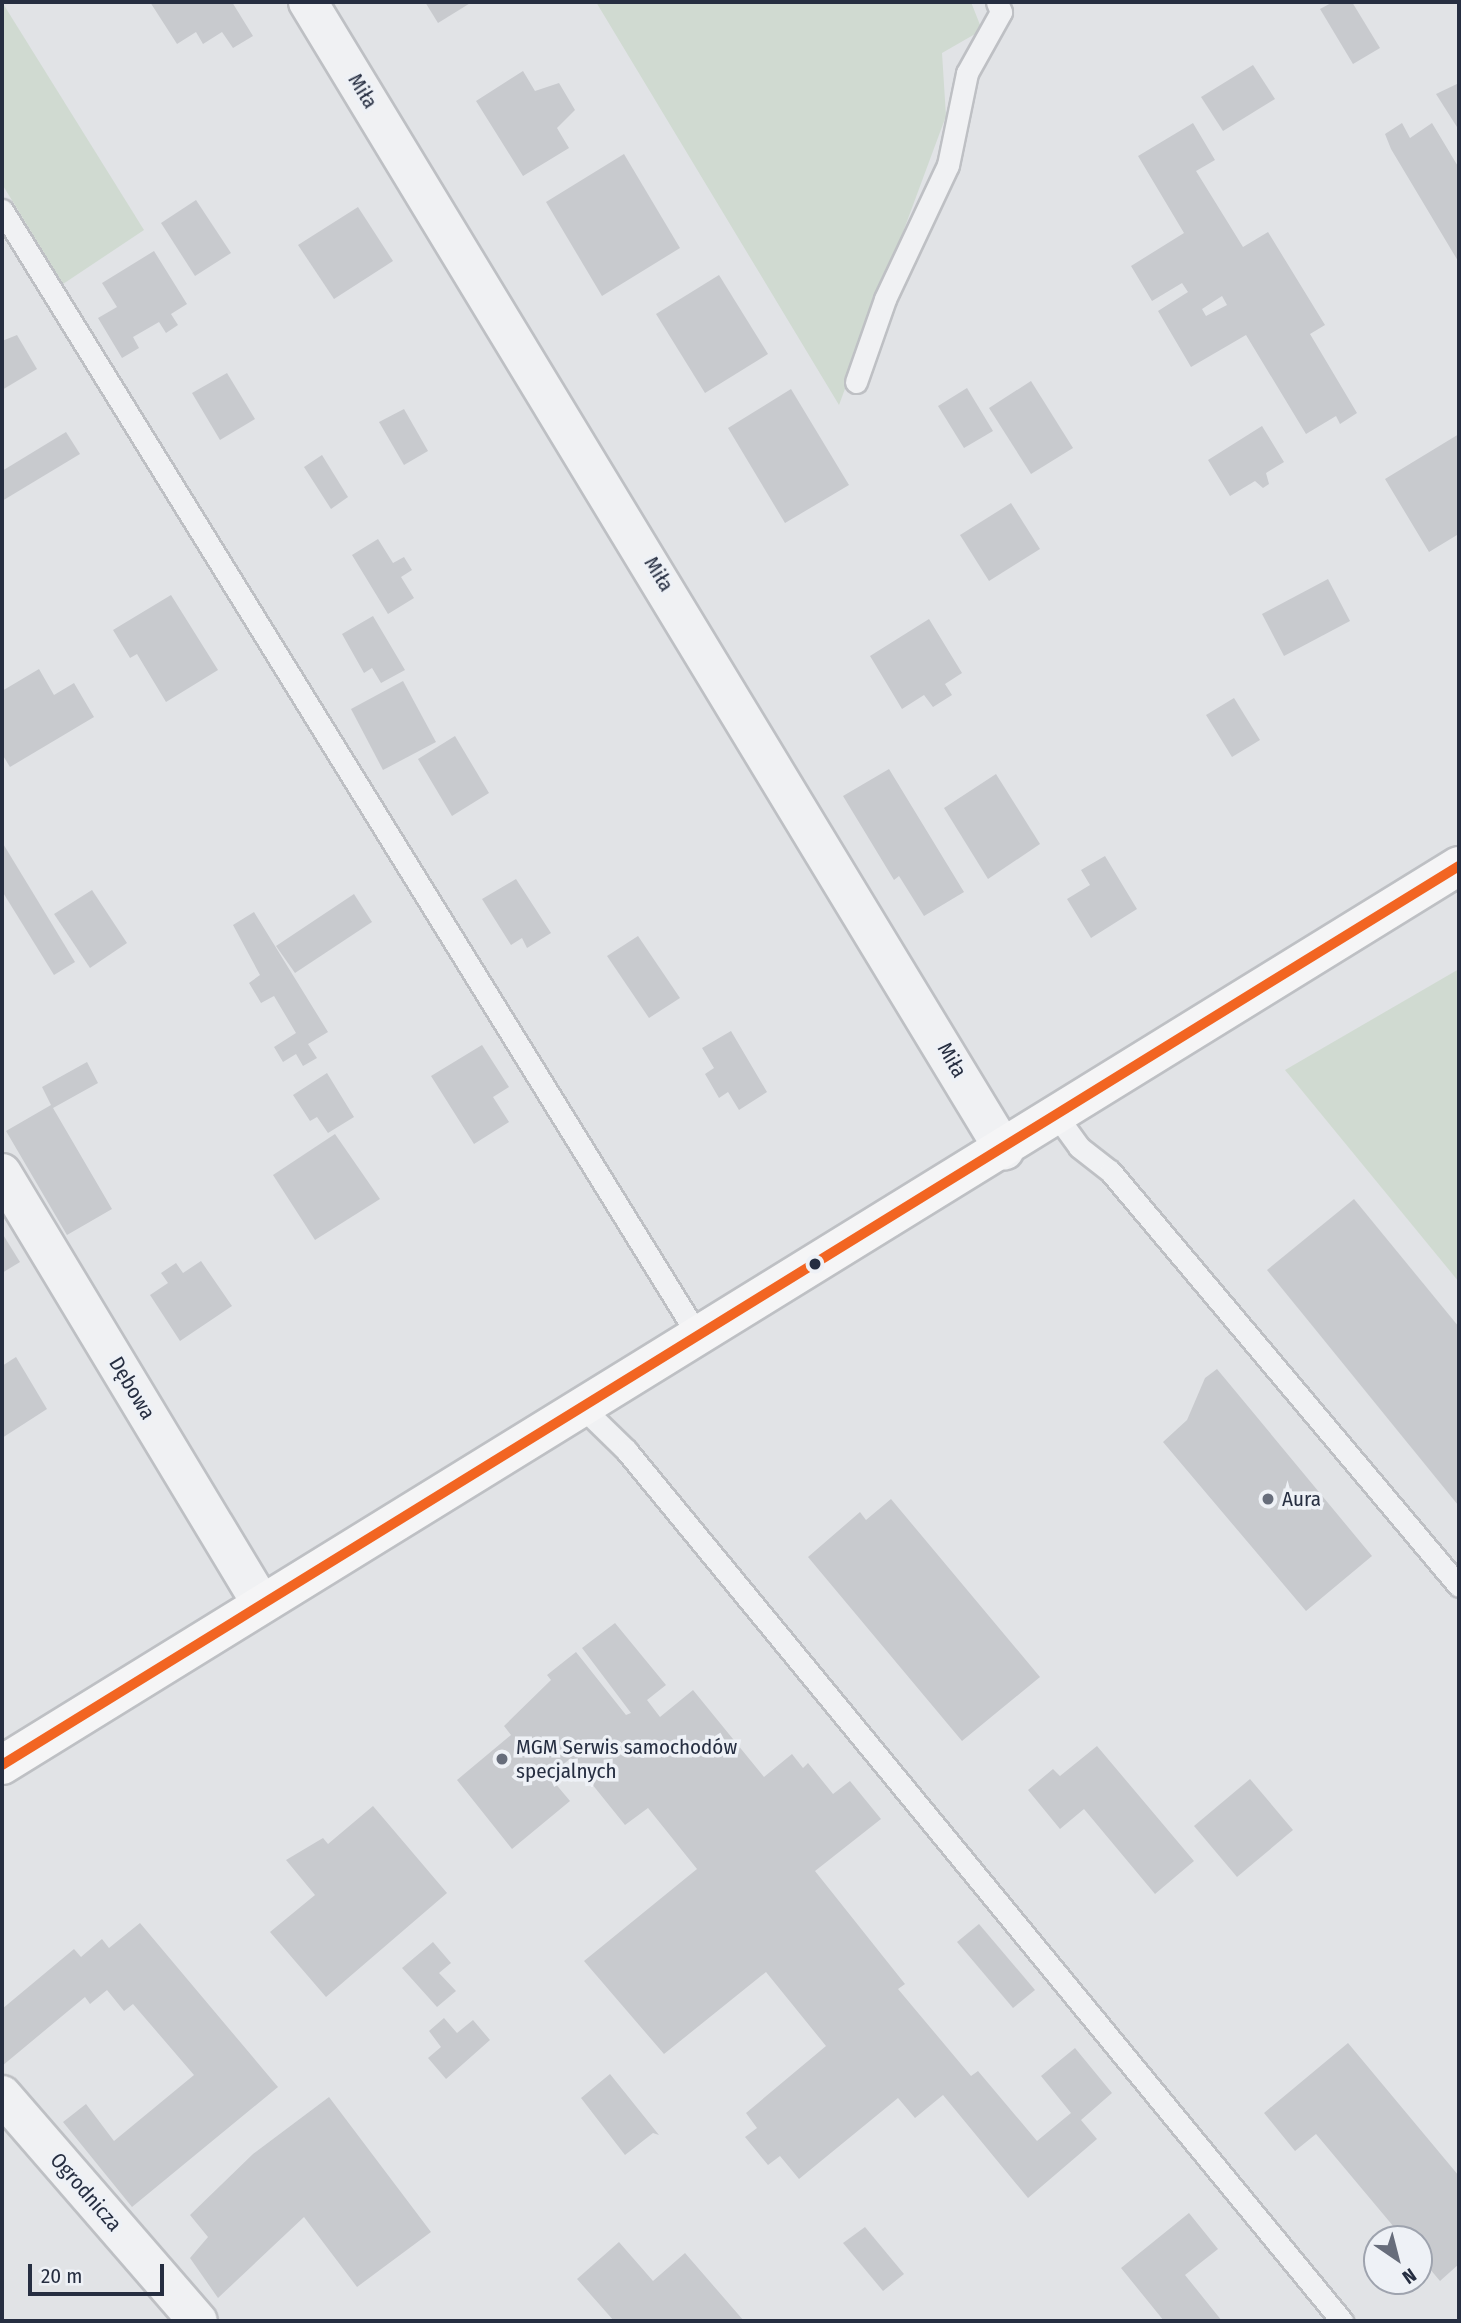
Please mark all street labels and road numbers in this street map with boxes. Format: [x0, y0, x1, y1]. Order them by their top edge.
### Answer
street label: Miła [343, 69, 383, 113]
street label: Miła [639, 552, 679, 596]
street label: Miła [932, 1038, 972, 1082]
street label: Dębowa [104, 1352, 160, 1424]
street label: Ogrodnicza [45, 2148, 127, 2236]

